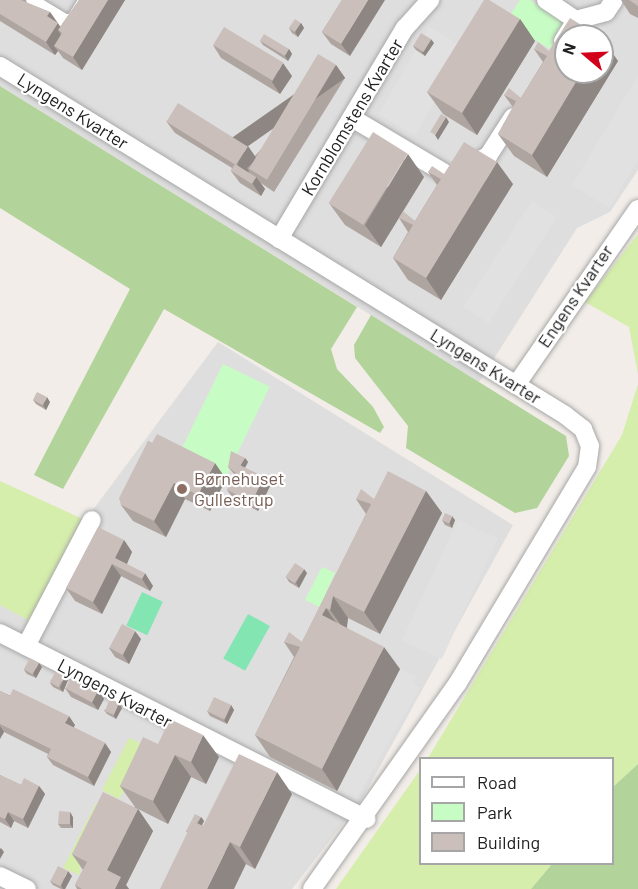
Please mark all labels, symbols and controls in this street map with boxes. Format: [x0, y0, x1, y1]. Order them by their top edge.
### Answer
north arrow [554, 24, 614, 84]
street label: Kornblomstens Kvarter [297, 35, 407, 199]
text: N [558, 41, 579, 57]
street label: Lyngens Kvarter [14, 68, 132, 154]
street label: Engens Kvarter [533, 241, 617, 351]
street label: Lyngens Kvarter [427, 323, 545, 409]
place label: Børnehuset Gullestrup [194, 468, 285, 510]
marker: Børnehuset Gullestrup [175, 482, 189, 496]
street label: Lyngens Kvarter [54, 654, 176, 732]
legend [419, 757, 614, 865]
text: Road [477, 771, 517, 793]
text: Park [477, 801, 512, 823]
text: Building [477, 831, 540, 853]

